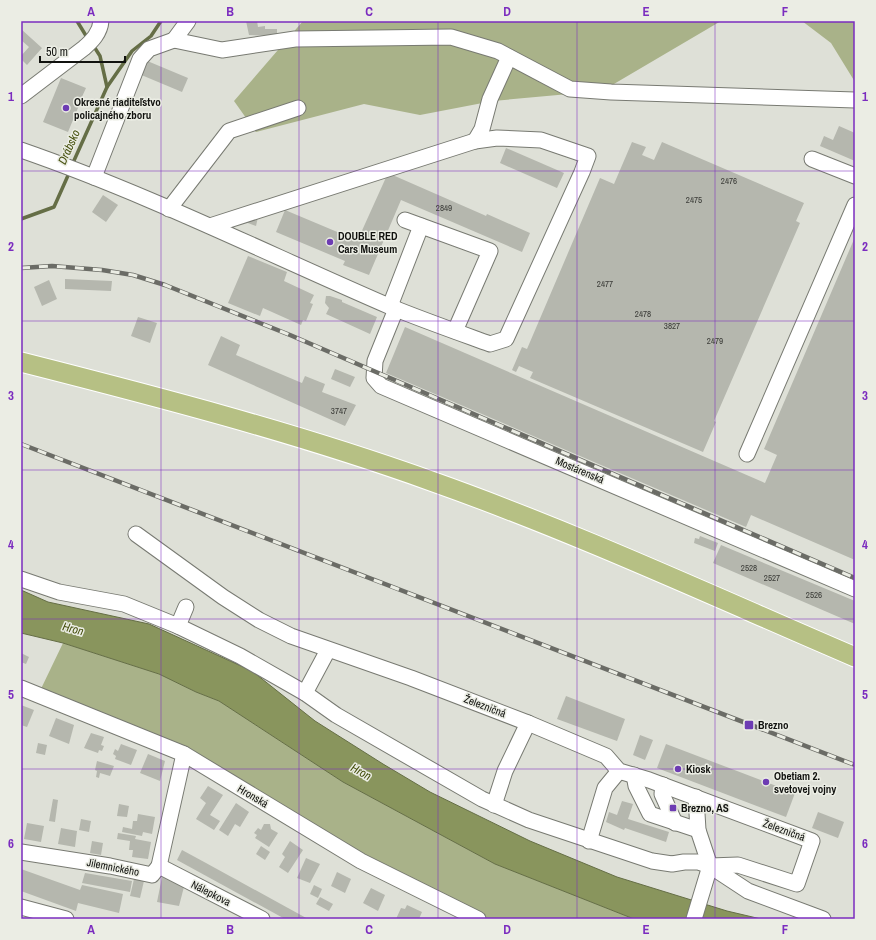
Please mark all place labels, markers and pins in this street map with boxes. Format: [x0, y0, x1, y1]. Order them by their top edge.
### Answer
place label: Okresné riaditeľstvo policajného zboru [74, 95, 161, 122]
marker: Okresné riaditeľstvo policajného zboru [61, 103, 71, 113]
place label: DOUBLE RED Cars Museum [338, 229, 398, 256]
marker: DOUBLE RED Cars Museum [325, 237, 335, 247]
place label: Brezno [758, 718, 789, 732]
marker: Brezno [743, 719, 755, 731]
place label: Kiosk [686, 762, 712, 776]
marker: Kiosk [673, 764, 683, 774]
place label: Obetiam 2. svetovej vojny [774, 769, 836, 796]
marker: Obetiam 2. svetovej vojny [761, 777, 771, 787]
place label: Brezno, AS [681, 801, 729, 815]
marker: Brezno, AS [668, 803, 678, 813]

